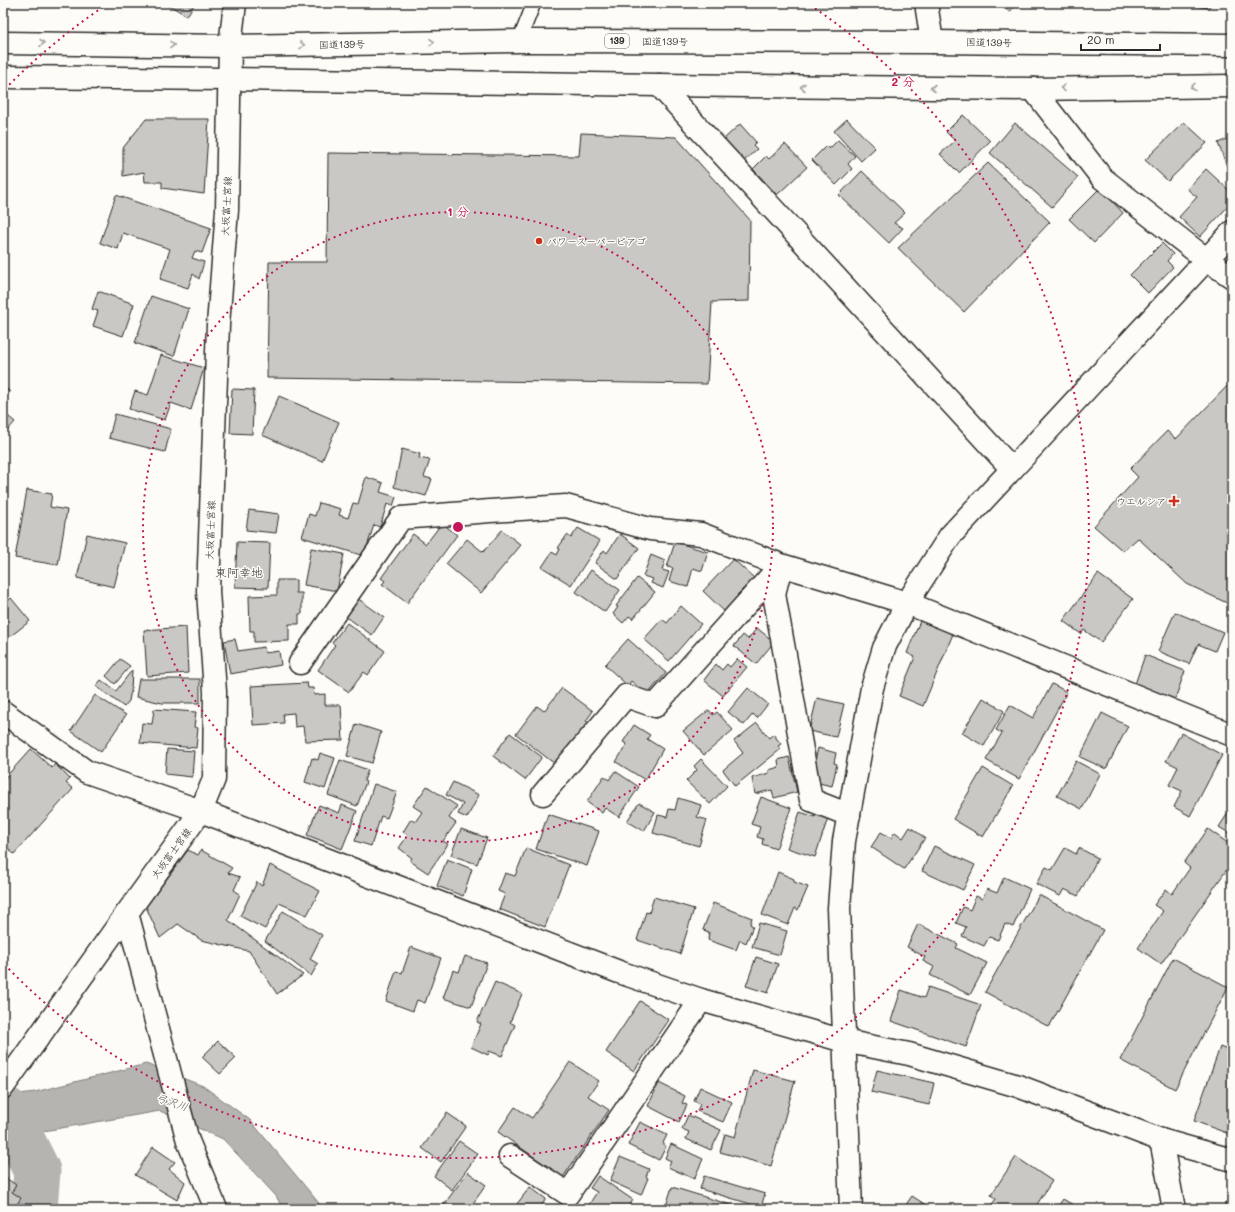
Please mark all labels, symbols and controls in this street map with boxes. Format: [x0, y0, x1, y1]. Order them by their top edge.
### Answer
scale bar [1081, 26, 1160, 52]
text: 20 m [1087, 31, 1115, 47]
road number: 139 [605, 34, 629, 48]
street label: 国道139号 [642, 34, 688, 48]
street label: 国道139号 [966, 35, 1012, 49]
street label: 国道139号 [319, 37, 365, 51]
one-way arrow [429, 38, 435, 46]
one-way arrow [39, 39, 45, 47]
one-way arrow [169, 41, 175, 49]
one-way arrow [299, 41, 305, 49]
text: 2 分 [891, 73, 915, 89]
one-way arrow [800, 83, 806, 91]
one-way arrow [1190, 83, 1196, 91]
one-way arrow [930, 84, 936, 92]
one-way arrow [1060, 84, 1066, 92]
street label: 大坂富士宮線 [217, 176, 235, 236]
text: 1 分 [447, 203, 469, 219]
place label: パワースーパーピアゴ [547, 234, 646, 248]
marker: パワースーパーピアゴ [534, 236, 544, 246]
place label: ウエルシア [1116, 494, 1166, 508]
marker: ウエルシア [1169, 496, 1179, 506]
street label: 大坂富士宮線 [202, 500, 218, 560]
centre of rings [451, 520, 465, 534]
district label: 東阿幸地 [215, 564, 263, 580]
street label: 大坂富士宮線 [148, 825, 194, 881]
water label: 弓沢川 [154, 1089, 190, 1114]

